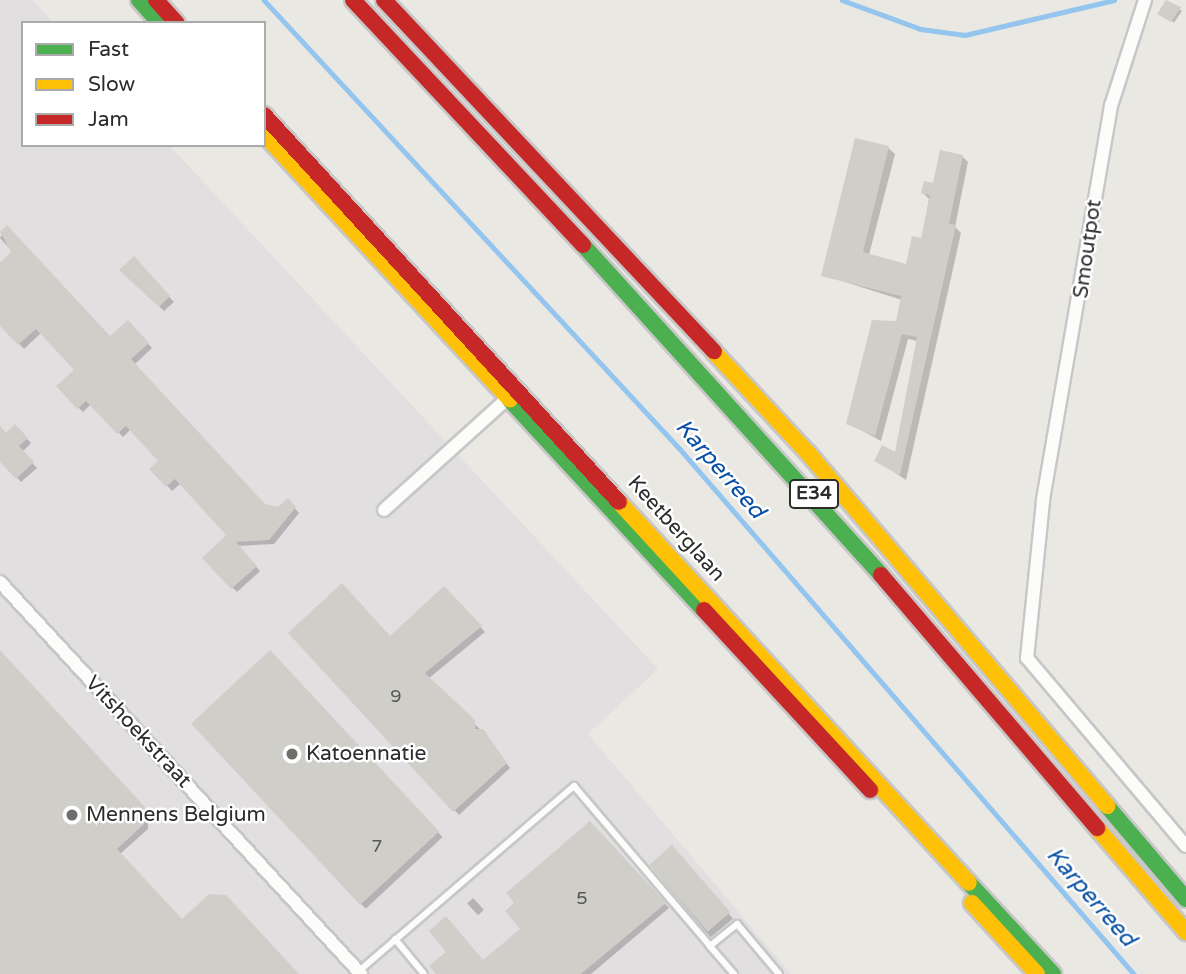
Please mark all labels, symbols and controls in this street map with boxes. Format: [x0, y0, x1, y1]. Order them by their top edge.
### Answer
legend [21, 21, 266, 147]
text: Fast [88, 37, 129, 62]
text: Slow [88, 72, 135, 97]
text: Jam [88, 107, 129, 132]
street label: Smoutpot [1069, 198, 1107, 300]
water label: Karperreed [669, 414, 771, 524]
street label: Keetberglaan [622, 471, 730, 587]
road number: E34 [788, 478, 840, 509]
street label: Vitshoekstraat [80, 671, 196, 793]
house number: 9 [390, 685, 402, 707]
place label: Katoennatie [306, 741, 426, 767]
marker: Katoennatie [284, 746, 300, 762]
place label: Mennens Belgium [86, 802, 266, 828]
marker: Mennens Belgium [64, 807, 80, 823]
house number: 7 [371, 835, 383, 857]
water label: Karperreed [1040, 842, 1142, 952]
house number: 5 [576, 887, 588, 909]

